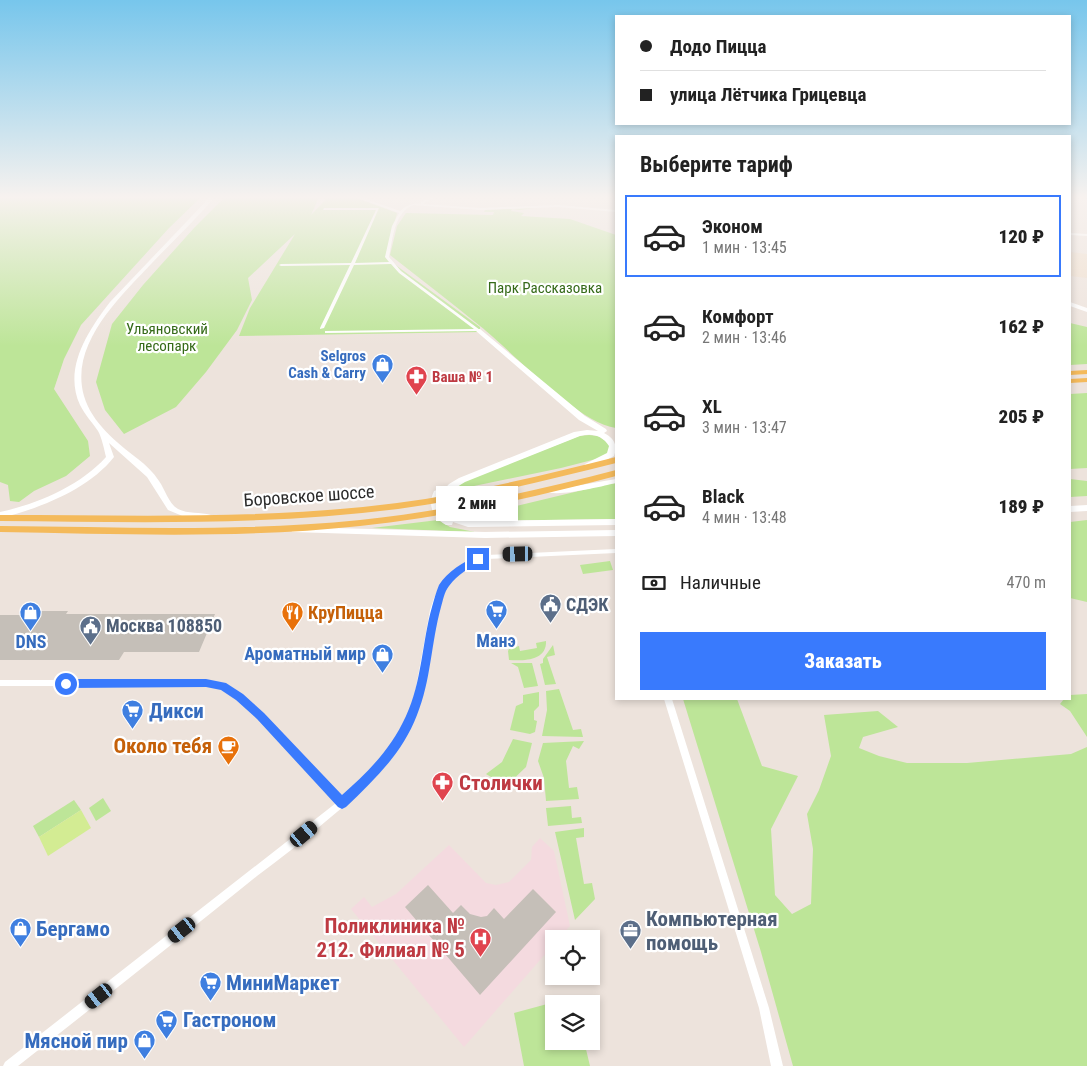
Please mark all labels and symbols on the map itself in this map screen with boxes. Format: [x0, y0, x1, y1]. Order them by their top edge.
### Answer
park label: Парк Рассказовка [488, 279, 602, 297]
park label: Ульяновский лесопарк [126, 320, 208, 355]
place label: Selgros Cash & Carry [288, 347, 366, 382]
shop icon: Selgros Cash & Carry [370, 353, 394, 384]
pharmacy icon: Ваша № 1 [404, 365, 428, 396]
place label: Ваша № 1 [432, 368, 493, 386]
street label: Боровское шоссе [243, 480, 375, 511]
callout: 2 мин [437, 486, 519, 522]
car [502, 546, 533, 562]
route end [467, 548, 489, 570]
public building icon: СДЭК [538, 593, 562, 624]
place label: СДЭК [566, 594, 609, 615]
supermarket icon: Манэ [484, 599, 508, 630]
shop icon: DNS [19, 600, 43, 631]
restaurant icon: КруПицца [280, 601, 304, 632]
place label: КруПицца [308, 602, 383, 623]
public building icon: Москва 108850 [78, 614, 102, 645]
place label: Москва 108850 [106, 615, 222, 636]
place label: Манэ [476, 630, 516, 651]
place label: DNS [16, 631, 47, 652]
shop icon: Ароматный мир [370, 642, 394, 673]
place label: Ароматный мир [244, 643, 366, 664]
route start [55, 673, 77, 695]
supermarket icon: Дикси [121, 699, 145, 730]
place label: Дикси [149, 699, 204, 723]
place label: Около тебя [113, 734, 212, 758]
cafe icon: Около тебя [216, 734, 240, 765]
pharmacy icon: Столички [431, 771, 455, 802]
place label: Столички [459, 771, 543, 795]
car [287, 819, 320, 849]
place label: Компьютерная помощь [646, 907, 778, 955]
place label: Поликлиника № 212. Филиал № 5 [317, 914, 465, 962]
car [165, 915, 198, 945]
shop icon: Бергамо [8, 917, 32, 948]
place label: Бергамо [36, 917, 110, 941]
office icon: Компьютерная помощь [618, 919, 642, 950]
hospital icon: Поликлиника № 212. Филиал № 5 [469, 926, 493, 957]
supermarket icon: МиниМаркет [198, 971, 222, 1002]
place label: МиниМаркет [226, 971, 340, 995]
car [82, 981, 115, 1011]
supermarket icon: Гастроном [155, 1008, 179, 1039]
place label: Гастроном [183, 1008, 276, 1032]
place label: Мясной пир [24, 1029, 128, 1053]
shop icon: Мясной пир [132, 1029, 156, 1060]

